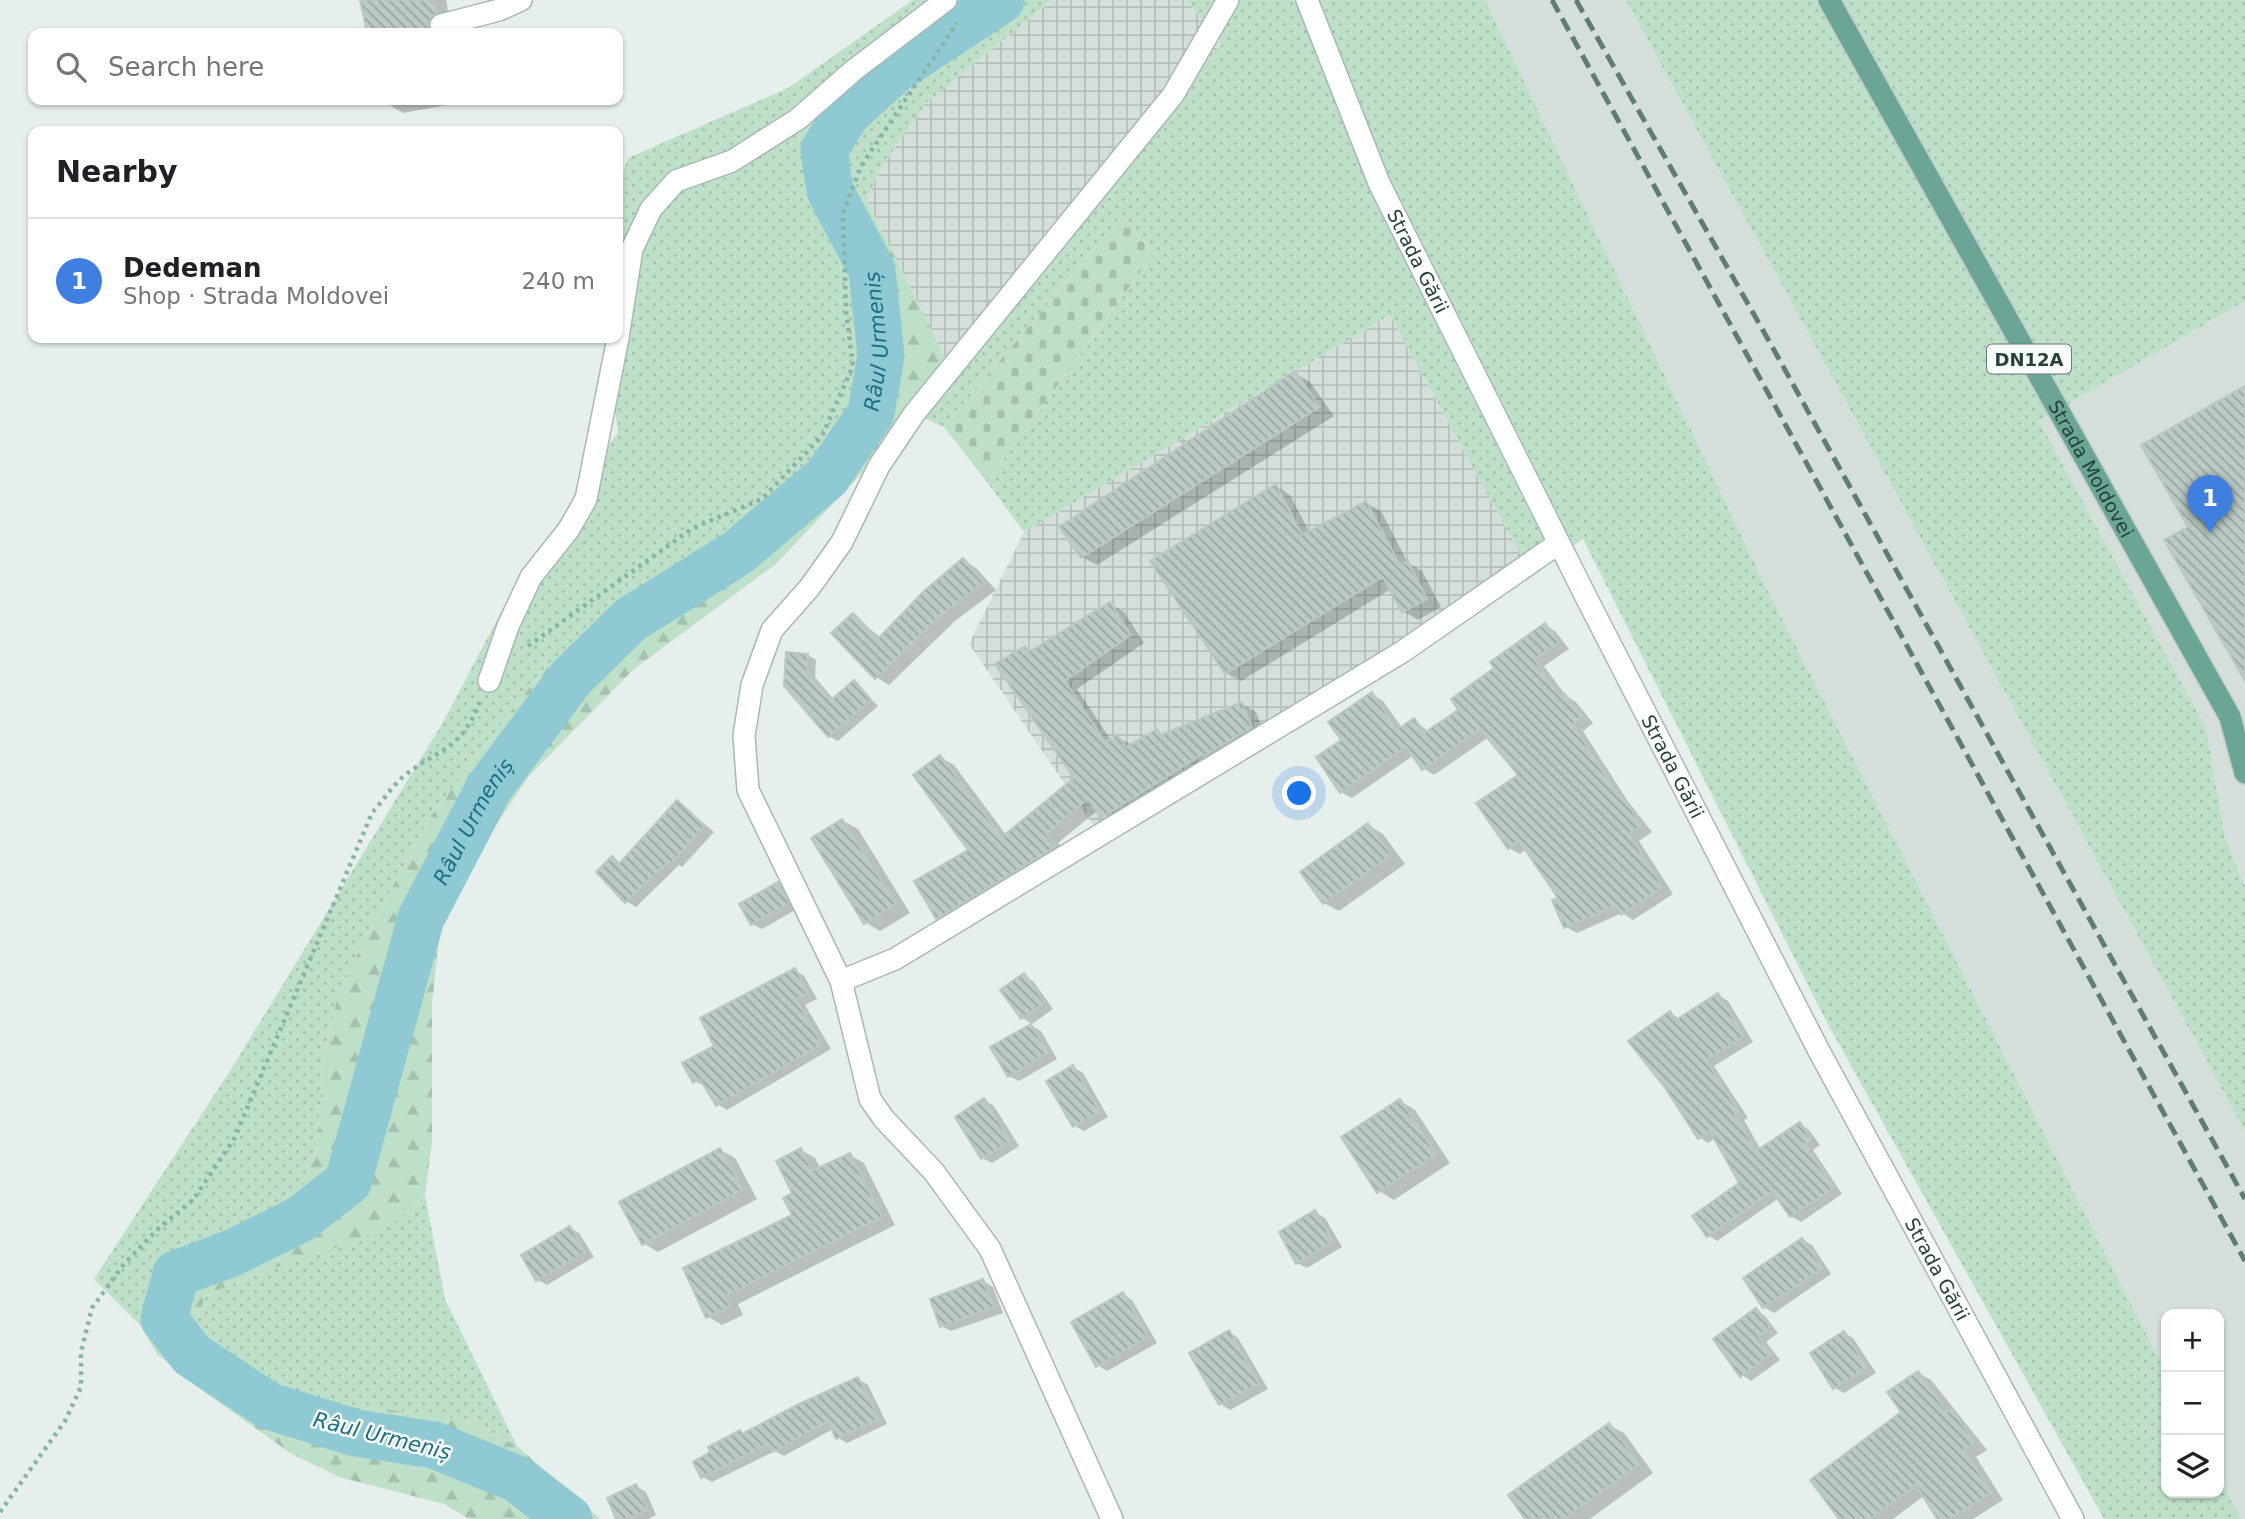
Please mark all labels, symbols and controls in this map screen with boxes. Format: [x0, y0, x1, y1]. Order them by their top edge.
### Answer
search box [28, 28, 623, 105]
icon: search [52, 48, 90, 86]
text: Search here [108, 52, 264, 82]
text: Nearby [56, 154, 178, 189]
street label: Strada Gării [1383, 205, 1453, 317]
text: Dedeman [123, 253, 262, 283]
text: 1 [71, 268, 87, 294]
text: 240 m [521, 268, 595, 294]
water label: Râul Urmeniș [860, 270, 893, 413]
text: Shop · Strada Moldovei [123, 283, 389, 309]
road number: DN12A [1987, 344, 2071, 374]
street label: Strada Moldovei [2044, 396, 2138, 541]
pin: 1 [2187, 475, 2233, 533]
street label: Strada Gării [1637, 711, 1709, 822]
water label: Râul Urmeniș [429, 754, 519, 889]
your location [1282, 776, 1316, 810]
street label: Strada Gării [1901, 1214, 1974, 1324]
map controls [2161, 1309, 2224, 1498]
button: + [2161, 1309, 2224, 1372]
button: − [2161, 1372, 2224, 1435]
water label: Râul Urmeniș [311, 1407, 453, 1465]
button: layers [2161, 1435, 2224, 1498]

